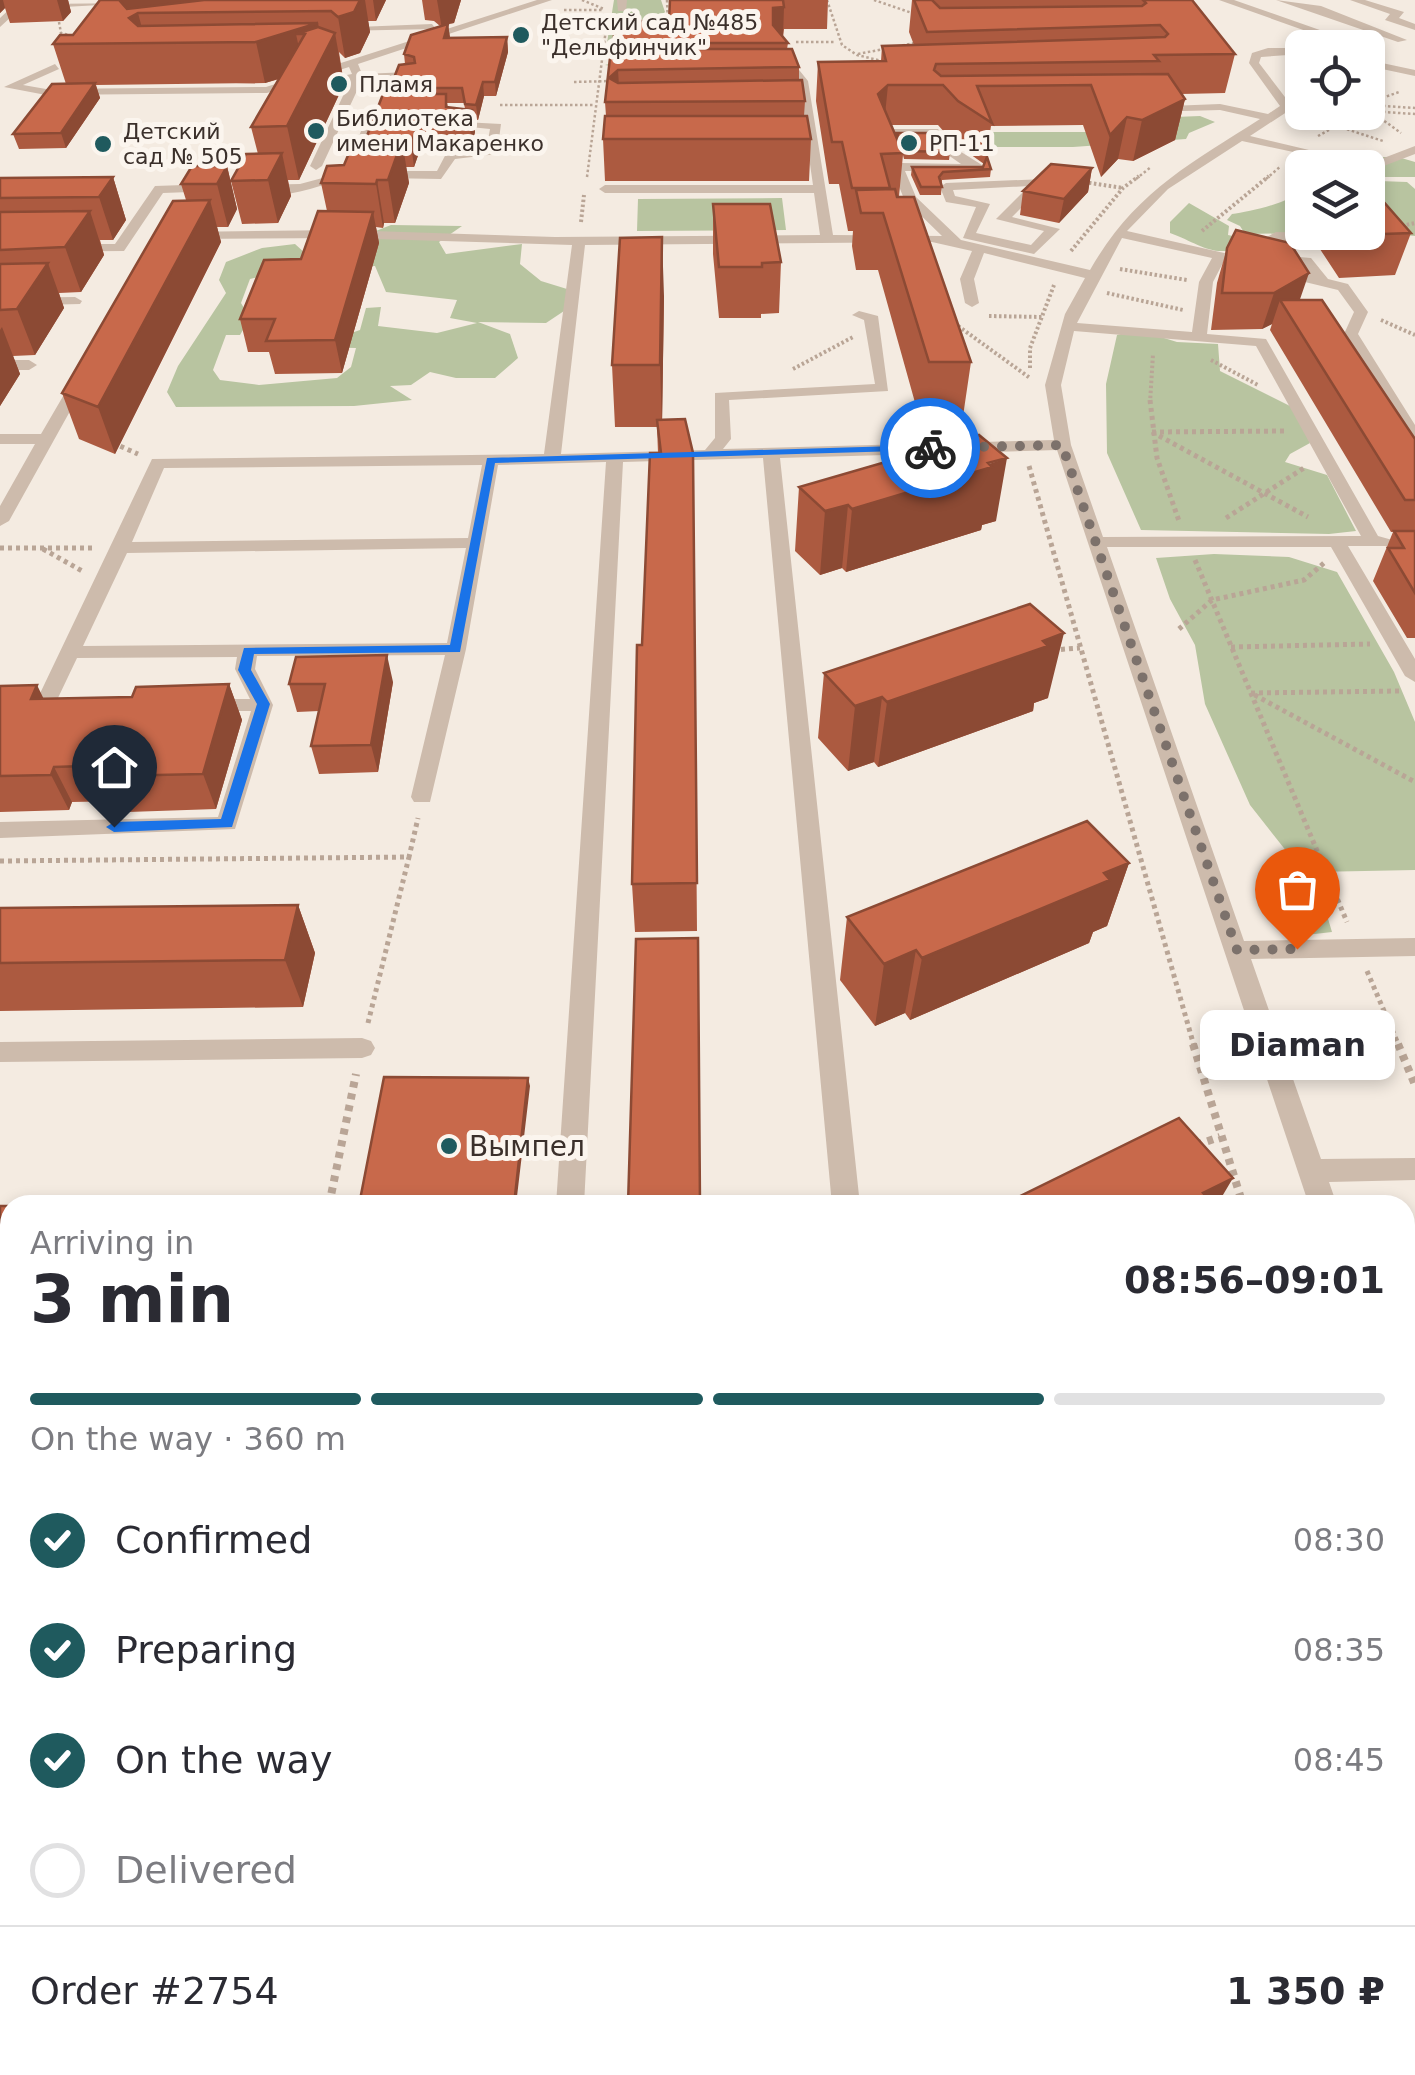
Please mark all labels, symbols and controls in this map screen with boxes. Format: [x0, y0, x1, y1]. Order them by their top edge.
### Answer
place label: Детский сад №485 "Дельфинчик" [541, 10, 758, 60]
marker: Детский сад №485 "Дельфинчик" [510, 24, 532, 46]
map controls [1285, 30, 1385, 250]
button: locate [1285, 30, 1385, 130]
place label: Пламя [359, 72, 433, 97]
marker: Пламя [328, 73, 350, 95]
place label: Библиотека имени Макаренко [336, 106, 544, 156]
place label: Детский сад № 505 [123, 119, 243, 169]
marker: Библиотека имени Макаренко [305, 120, 327, 142]
place label: РП-11 [929, 131, 995, 156]
marker: РП-11 [898, 132, 920, 154]
marker: Детский сад № 505 [92, 133, 114, 155]
button: layers [1285, 150, 1385, 250]
courier [880, 398, 980, 498]
icon: bike [903, 421, 958, 476]
pin [72, 725, 157, 828]
icon: home [87, 740, 142, 795]
pin [1255, 847, 1340, 950]
icon: bag [1270, 862, 1325, 917]
callout: Diaman [1200, 1009, 1394, 1079]
text: Diaman [1229, 1026, 1366, 1064]
place label: Вымпел [469, 1130, 585, 1163]
marker: Вымпел [438, 1135, 460, 1157]
text: Arriving in [30, 1224, 194, 1262]
text: 08:56–09:01 [1124, 1258, 1385, 1302]
text: 3 min [30, 1262, 234, 1337]
text: On the way · 360 m [30, 1420, 346, 1458]
icon: check [30, 1513, 85, 1568]
text: Confirmed [115, 1518, 312, 1562]
text: 08:30 [1293, 1521, 1385, 1559]
icon: check [30, 1623, 85, 1678]
text: Preparing [115, 1628, 297, 1672]
text: 08:35 [1293, 1631, 1385, 1669]
icon: check [30, 1733, 85, 1788]
text: On the way [115, 1738, 332, 1782]
text: 08:45 [1293, 1741, 1385, 1779]
text: Delivered [115, 1848, 297, 1892]
text: Order #2754 [30, 1969, 279, 2013]
text: 1 350 ₽ [1226, 1969, 1385, 2013]

